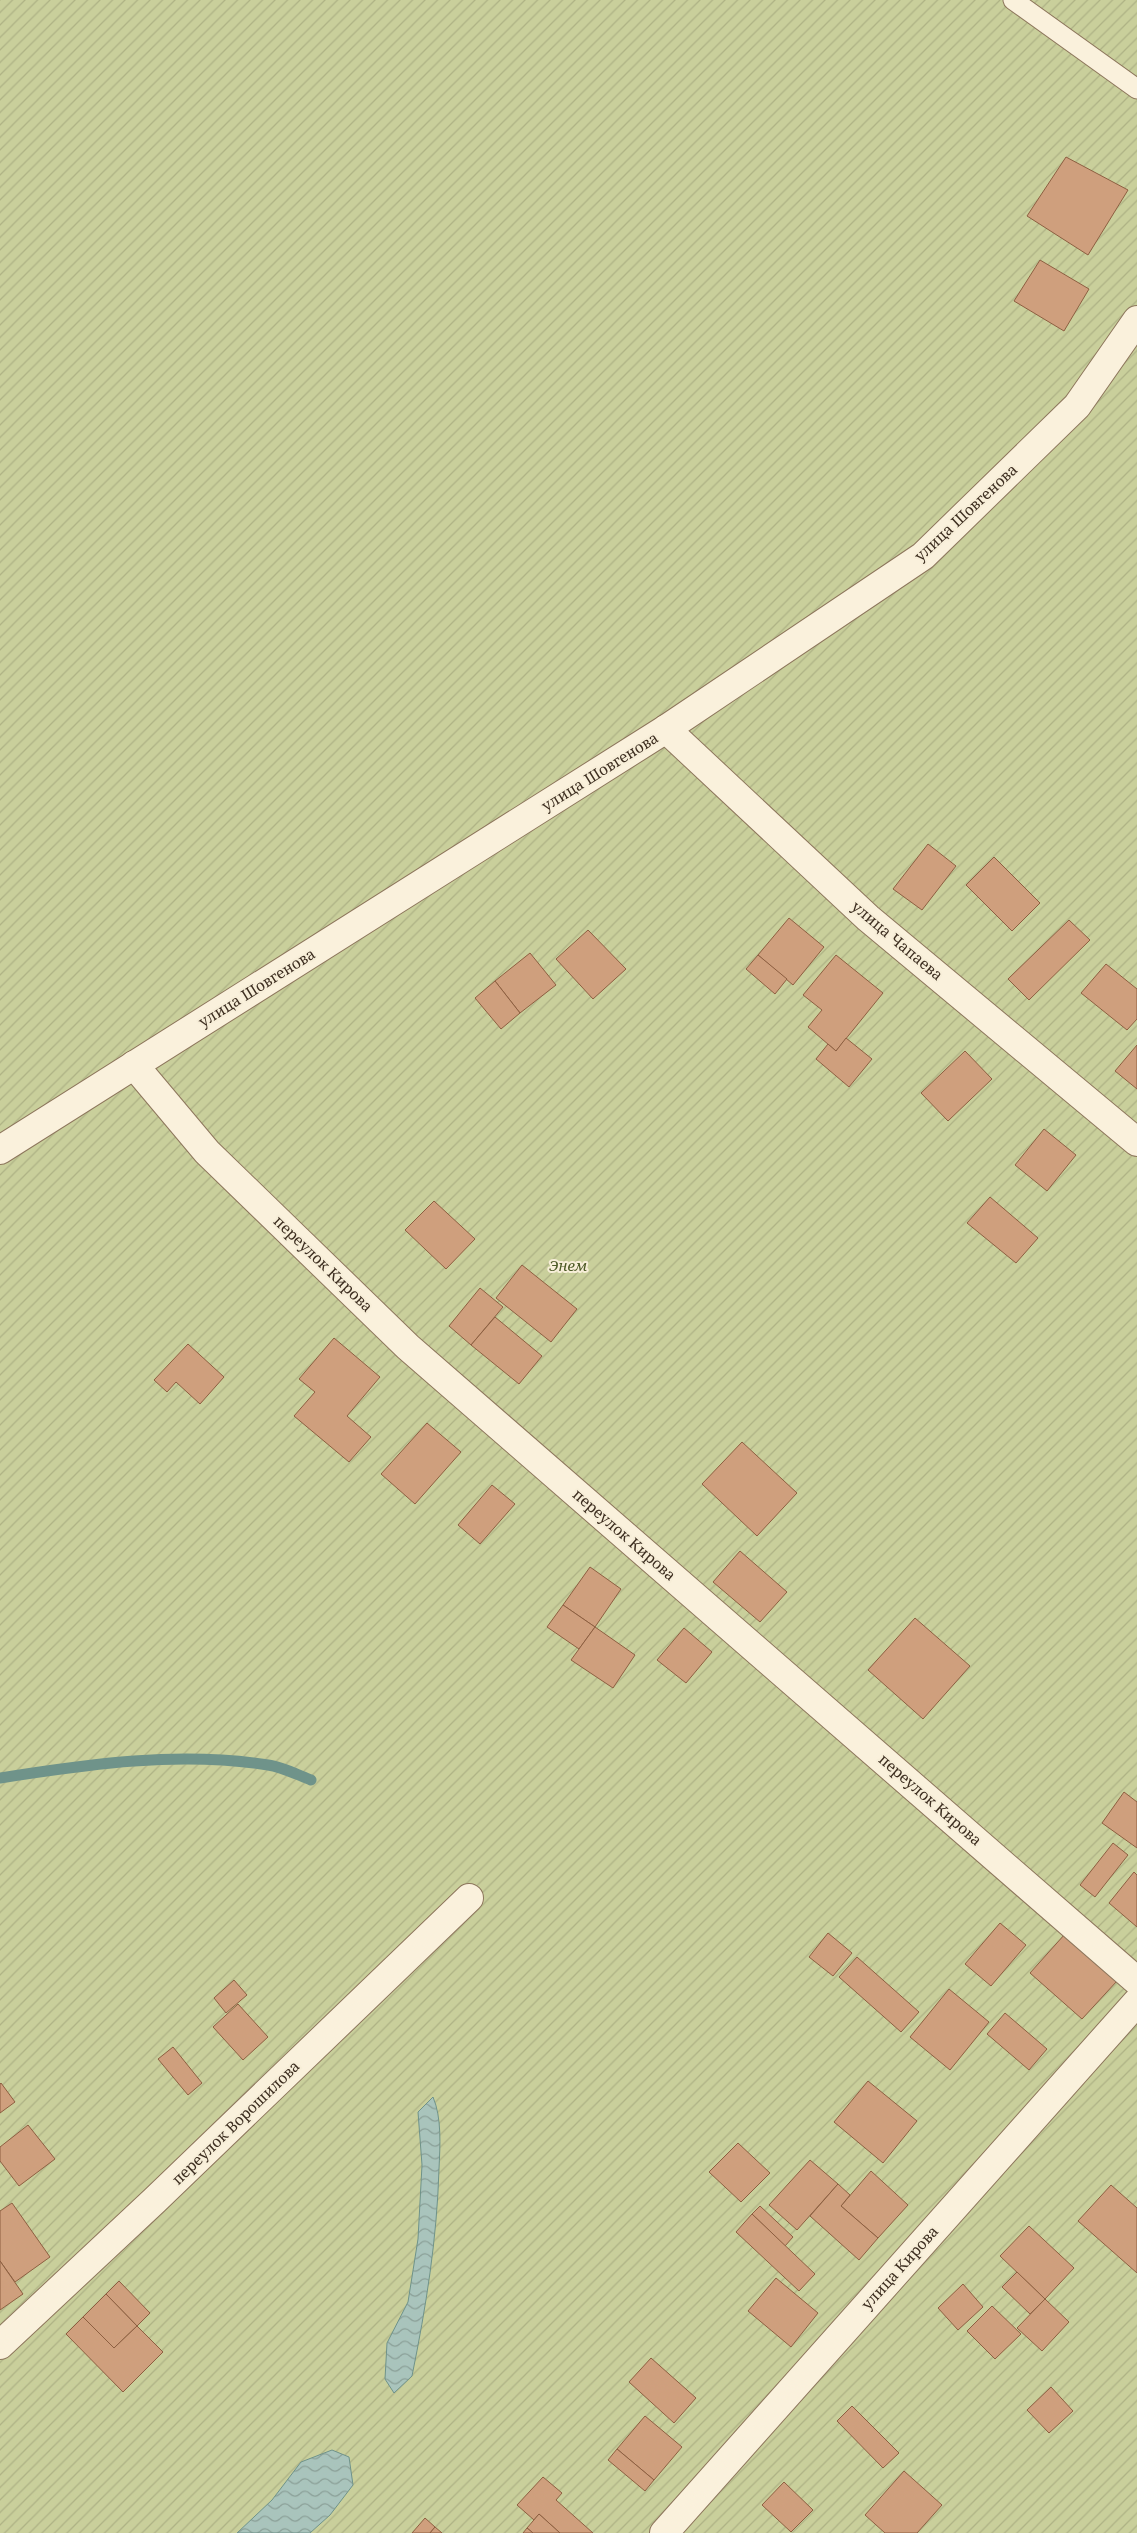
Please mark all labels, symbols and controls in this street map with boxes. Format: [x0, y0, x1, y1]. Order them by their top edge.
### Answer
street label: улица Шовгенова [909, 459, 1021, 565]
street label: улица Шовгенова [537, 727, 662, 815]
street label: улица Чапаева [848, 896, 948, 984]
street label: улица Шовгенова [194, 943, 319, 1031]
street label: переулок Кирова [270, 1211, 378, 1316]
park label: Энем [549, 1255, 587, 1275]
street label: переулок Кирова [569, 1484, 680, 1585]
street label: переулок Кирова [875, 1749, 986, 1850]
street label: переулок Ворошилова [167, 2056, 304, 2189]
street label: улица Кирова [856, 2221, 942, 2313]

